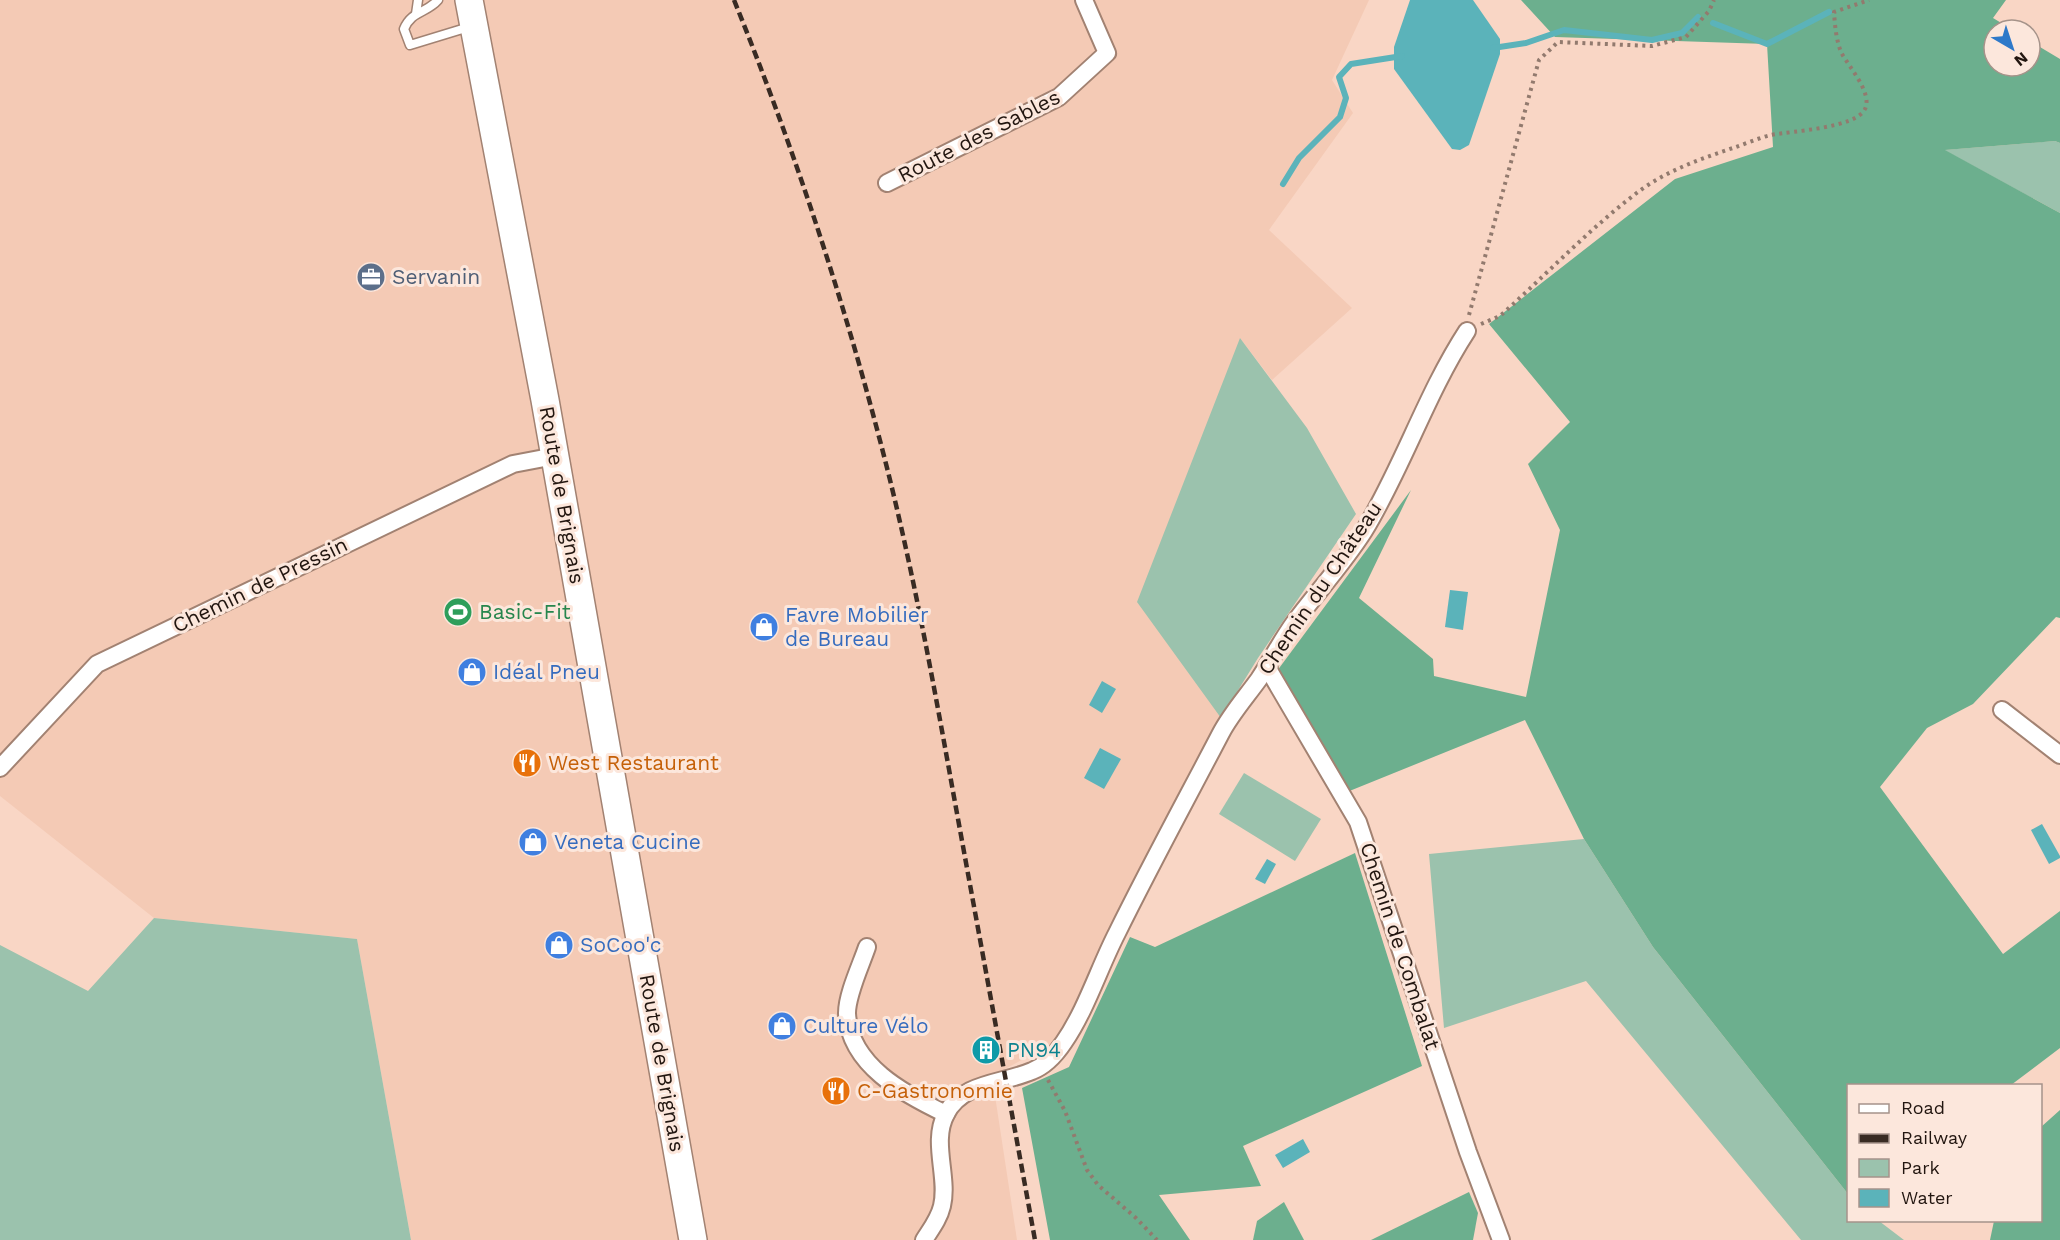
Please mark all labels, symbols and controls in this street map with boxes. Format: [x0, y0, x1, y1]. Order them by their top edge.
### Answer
north arrow [1982, 18, 2042, 78]
text: N [2011, 48, 2032, 70]
street label: Route des Sables [893, 84, 1064, 187]
office icon: Servanin [355, 261, 387, 293]
place label: Servanin [392, 264, 480, 289]
street label: Route de Brignais [535, 404, 590, 586]
street label: Chemin du Château [1252, 496, 1387, 679]
street label: Chemin de Pressin [168, 531, 351, 638]
sports icon: Basic-Fit [442, 596, 474, 628]
place label: Basic-Fit [479, 599, 571, 624]
place label: Favre Mobilier de Bureau [785, 602, 929, 651]
shop icon: Favre Mobilier de Bureau [748, 611, 780, 643]
shop icon: Idéal Pneu [456, 656, 488, 688]
place label: Idéal Pneu [493, 659, 600, 684]
restaurant icon: West Restaurant [511, 747, 543, 779]
place label: West Restaurant [548, 750, 719, 775]
shop icon: Veneta Cucine [517, 826, 549, 858]
place label: Veneta Cucine [554, 829, 701, 854]
street label: Chemin de Combalat [1355, 839, 1446, 1053]
shop icon: SoCoo'c [543, 929, 575, 961]
place label: SoCoo'c [580, 932, 662, 957]
street label: Route de Brignais [635, 972, 690, 1154]
shop icon: Culture Vélo [766, 1010, 798, 1042]
place label: Culture Vélo [803, 1013, 929, 1038]
building icon: PN94 [970, 1034, 1002, 1066]
place label: PN94 [1007, 1037, 1061, 1062]
restaurant icon: C-Gastronomie [820, 1075, 852, 1107]
place label: C-Gastronomie [857, 1078, 1013, 1103]
legend [1847, 1084, 2042, 1222]
text: Road [1901, 1097, 1945, 1118]
text: Railway [1901, 1127, 1968, 1148]
text: Park [1901, 1157, 1940, 1178]
text: Water [1901, 1187, 1953, 1208]

